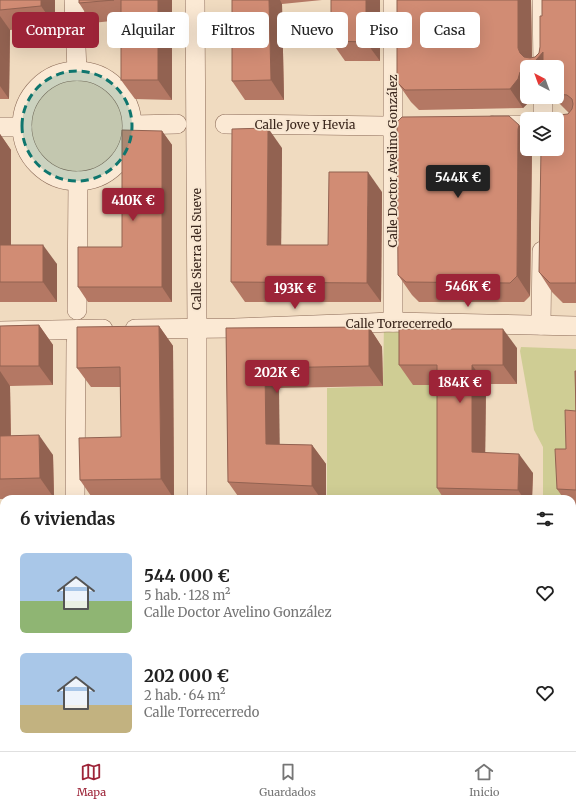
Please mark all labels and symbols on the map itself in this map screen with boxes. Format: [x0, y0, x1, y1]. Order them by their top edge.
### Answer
north arrow [520, 60, 564, 104]
street label: Calle Doctor Avelino González [385, 74, 400, 248]
street label: Calle Jove y Hevia [255, 117, 356, 132]
pin: 544K € [425, 165, 491, 199]
pin: 410K € [100, 188, 166, 222]
street label: Calle Sierra del Sueve [189, 188, 204, 310]
pin: 546K € [435, 274, 501, 308]
pin: 193K € [262, 276, 328, 310]
street label: Calle Torrecerredo [346, 316, 452, 331]
pin: 202K € [244, 360, 310, 394]
pin: 184K € [427, 370, 493, 404]

